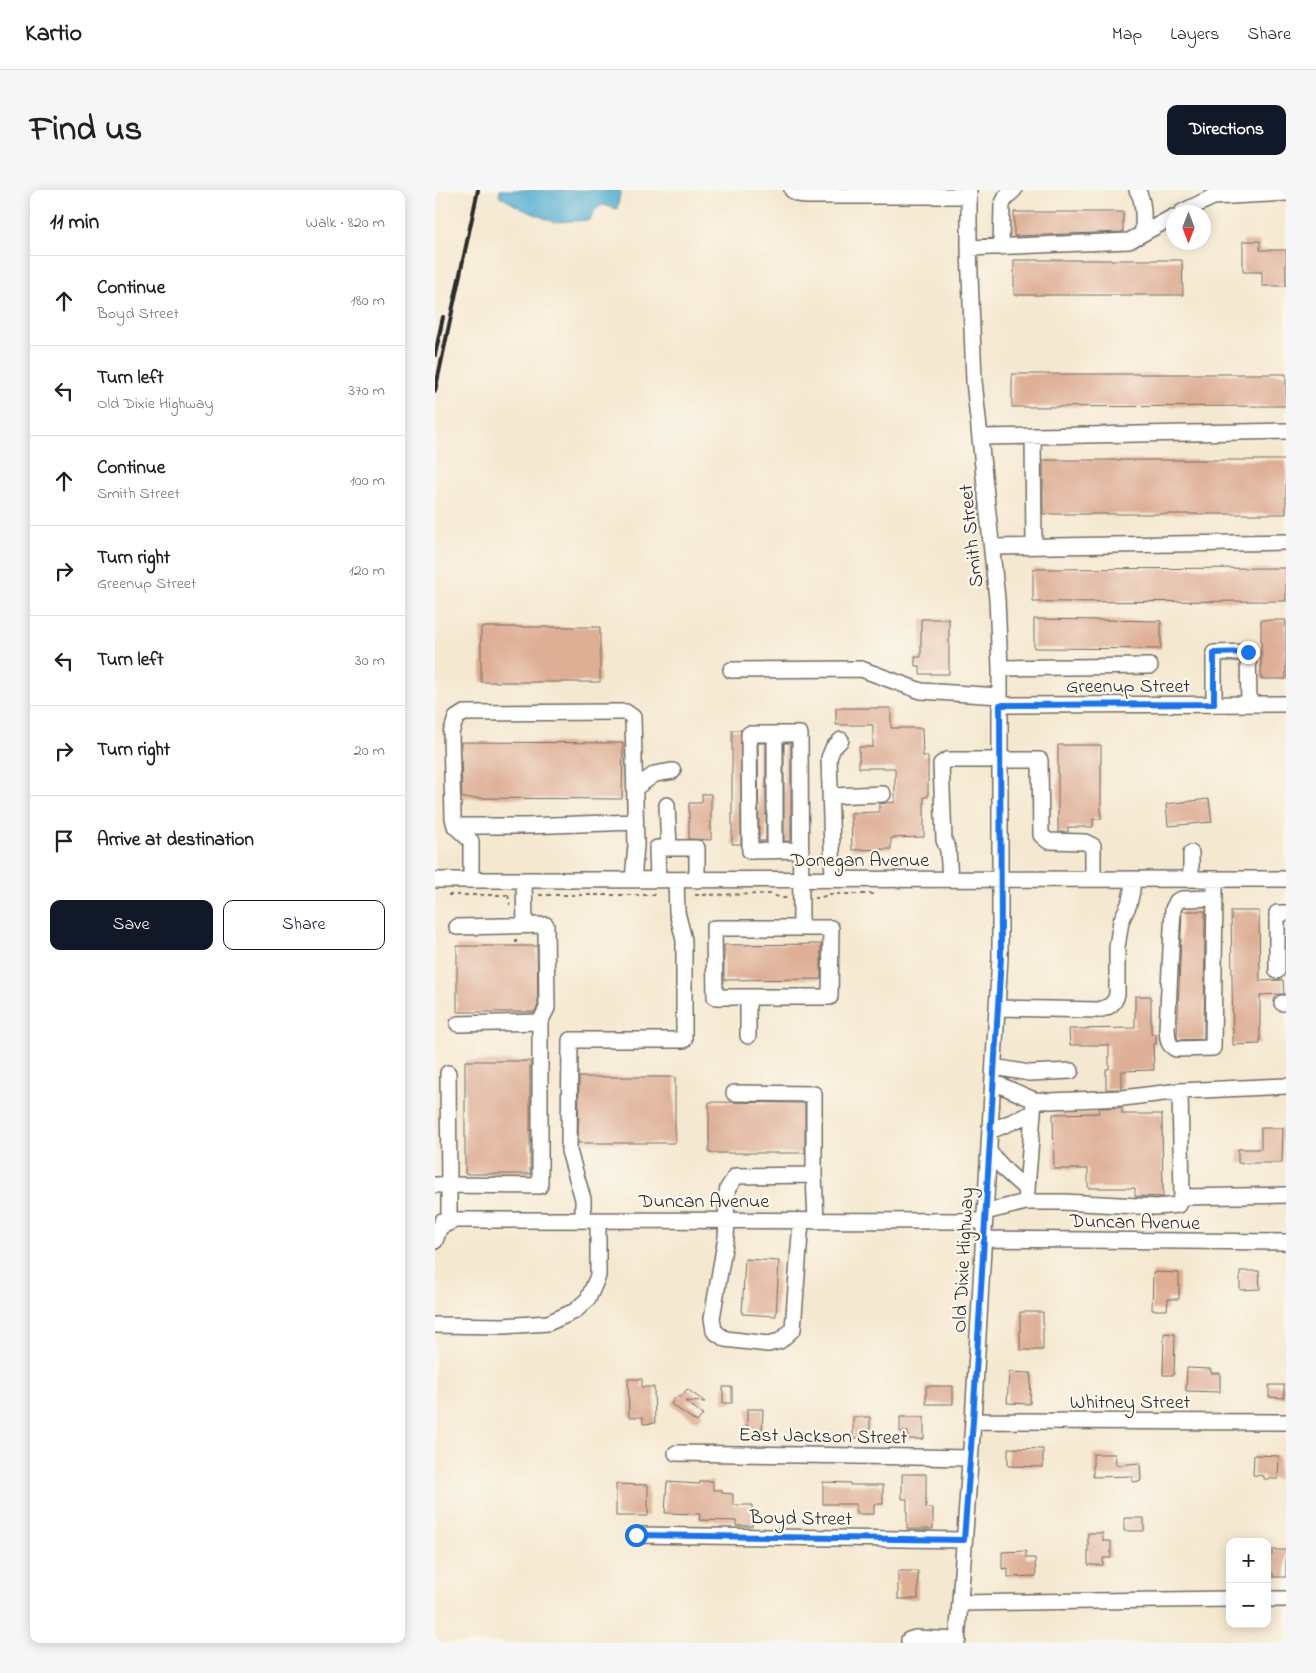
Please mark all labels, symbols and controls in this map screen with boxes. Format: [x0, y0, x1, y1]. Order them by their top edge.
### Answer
text: Kartio [25, 17, 82, 52]
text: Map [1112, 22, 1142, 48]
text: Layers [1170, 22, 1220, 48]
text: Share [1248, 22, 1291, 48]
text: Find us [30, 105, 142, 156]
button: Directions [1167, 105, 1286, 155]
north arrow [1166, 205, 1211, 250]
text: 11 min [50, 208, 99, 238]
text: Walk · 820 m [306, 211, 385, 235]
text: Continue [97, 275, 165, 302]
icon: ahead [50, 287, 78, 315]
text: 180 m [351, 289, 385, 313]
text: Boyd Street [97, 302, 179, 326]
text: Turn left [97, 365, 164, 392]
icon: left [50, 377, 78, 405]
text: 370 m [348, 379, 385, 403]
text: Old Dixie Highway [97, 392, 213, 416]
text: Continue [97, 455, 165, 482]
icon: ahead [50, 467, 78, 495]
text: 100 m [350, 469, 385, 493]
text: Smith Street [97, 482, 180, 506]
street label: Smith Street [953, 482, 992, 589]
text: Turn right [97, 545, 170, 572]
icon: right [50, 557, 78, 585]
text: 120 m [349, 559, 385, 583]
text: Greenup Street [97, 572, 196, 596]
route end [1237, 641, 1260, 664]
icon: left [50, 647, 78, 675]
text: Turn left [97, 647, 164, 674]
text: 30 m [355, 649, 385, 673]
street label: Greenup Street [1066, 673, 1190, 702]
icon: right [50, 737, 78, 765]
text: Turn right [97, 737, 170, 764]
text: 20 m [354, 739, 385, 763]
icon: arrive [50, 827, 78, 855]
text: Arrive at destination [97, 827, 254, 854]
street label: Donegan Avenue [790, 847, 929, 877]
button: Save [50, 900, 213, 950]
button: Share [223, 900, 385, 950]
street label: Old Dixie Highway [946, 1187, 984, 1334]
street label: Duncan Avenue [638, 1188, 769, 1217]
street label: Duncan Avenue [1069, 1208, 1200, 1239]
street label: Whitney Street [1070, 1389, 1191, 1418]
street label: East Jackson Street [738, 1422, 908, 1453]
street label: Boyd Street [749, 1504, 853, 1535]
route start [625, 1524, 648, 1547]
map controls [1226, 1538, 1271, 1628]
button: + [1226, 1538, 1271, 1583]
button: − [1226, 1583, 1271, 1628]

